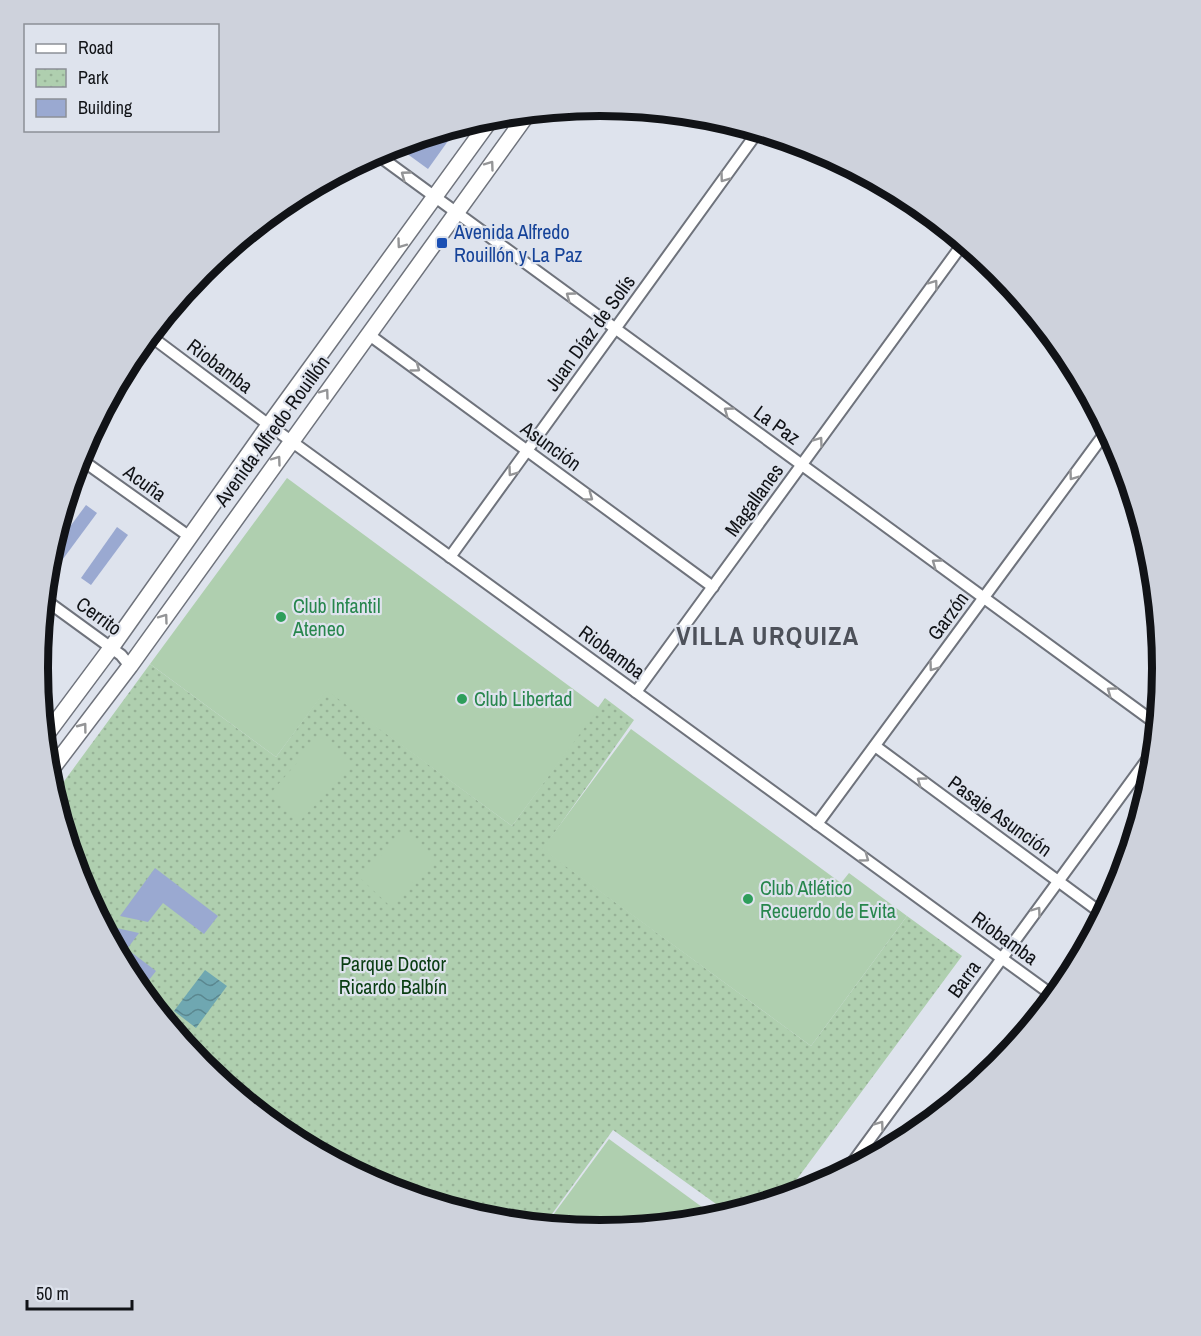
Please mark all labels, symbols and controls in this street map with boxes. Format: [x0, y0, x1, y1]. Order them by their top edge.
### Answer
legend [24, 24, 219, 132]
text: Road [78, 35, 113, 60]
text: Park [78, 65, 109, 90]
text: Building [78, 95, 133, 120]
one-way arrow [483, 161, 494, 172]
one-way arrow [401, 171, 412, 182]
one-way arrow [721, 171, 732, 182]
place label: Avenida Alfredo Rouillón y La Paz [453, 218, 583, 268]
marker: Avenida Alfredo Rouillón y La Paz [435, 236, 449, 250]
one-way arrow [397, 238, 408, 249]
street label: Juan Díaz de Solís [538, 269, 641, 396]
one-way arrow [927, 279, 938, 290]
one-way arrow [566, 292, 577, 303]
street label: Riobamba [182, 332, 259, 399]
street label: Avenida Alfredo Rouillón [207, 350, 335, 512]
one-way arrow [409, 361, 420, 372]
one-way arrow [318, 389, 329, 400]
street label: La Paz [749, 399, 806, 451]
one-way arrow [723, 407, 734, 418]
street label: Asunción [515, 414, 587, 477]
one-way arrow [812, 437, 823, 448]
one-way arrow [270, 455, 281, 466]
street label: Acuña [118, 457, 172, 507]
street label: Magallanes [718, 458, 789, 542]
one-way arrow [508, 466, 519, 477]
one-way arrow [1070, 470, 1081, 481]
one-way arrow [583, 489, 594, 500]
one-way arrow [932, 559, 943, 570]
street label: Garzón [921, 586, 974, 645]
street label: Cerrito [71, 590, 128, 641]
place label: Club Infantil Ateneo [292, 592, 381, 642]
marker: Club Infantil Ateneo [274, 610, 288, 624]
one-way arrow [156, 614, 167, 625]
street label: Riobamba [574, 618, 651, 685]
district label: VILLA URQUIZA [676, 618, 860, 653]
one-way arrow [929, 660, 940, 671]
place label: Club Libertad [474, 685, 572, 712]
one-way arrow [1106, 687, 1117, 698]
marker: Club Libertad [455, 692, 469, 706]
one-way arrow [76, 723, 87, 734]
street label: Pasaje Asunción [943, 769, 1058, 862]
one-way arrow [917, 777, 928, 788]
one-way arrow [858, 851, 869, 862]
place label: Club Atlético Recuerdo de Evita [760, 874, 896, 924]
marker: Club Atlético Recuerdo de Evita [741, 892, 755, 906]
street label: Riobamba [967, 904, 1044, 971]
one-way arrow [1029, 907, 1040, 918]
park label: Parque Doctor Ricardo Balbín [339, 950, 447, 1000]
street label: Barra [941, 955, 986, 1003]
one-way arrow [872, 1121, 883, 1132]
scale bar [27, 1273, 132, 1311]
text: 50 m [36, 1281, 69, 1306]

